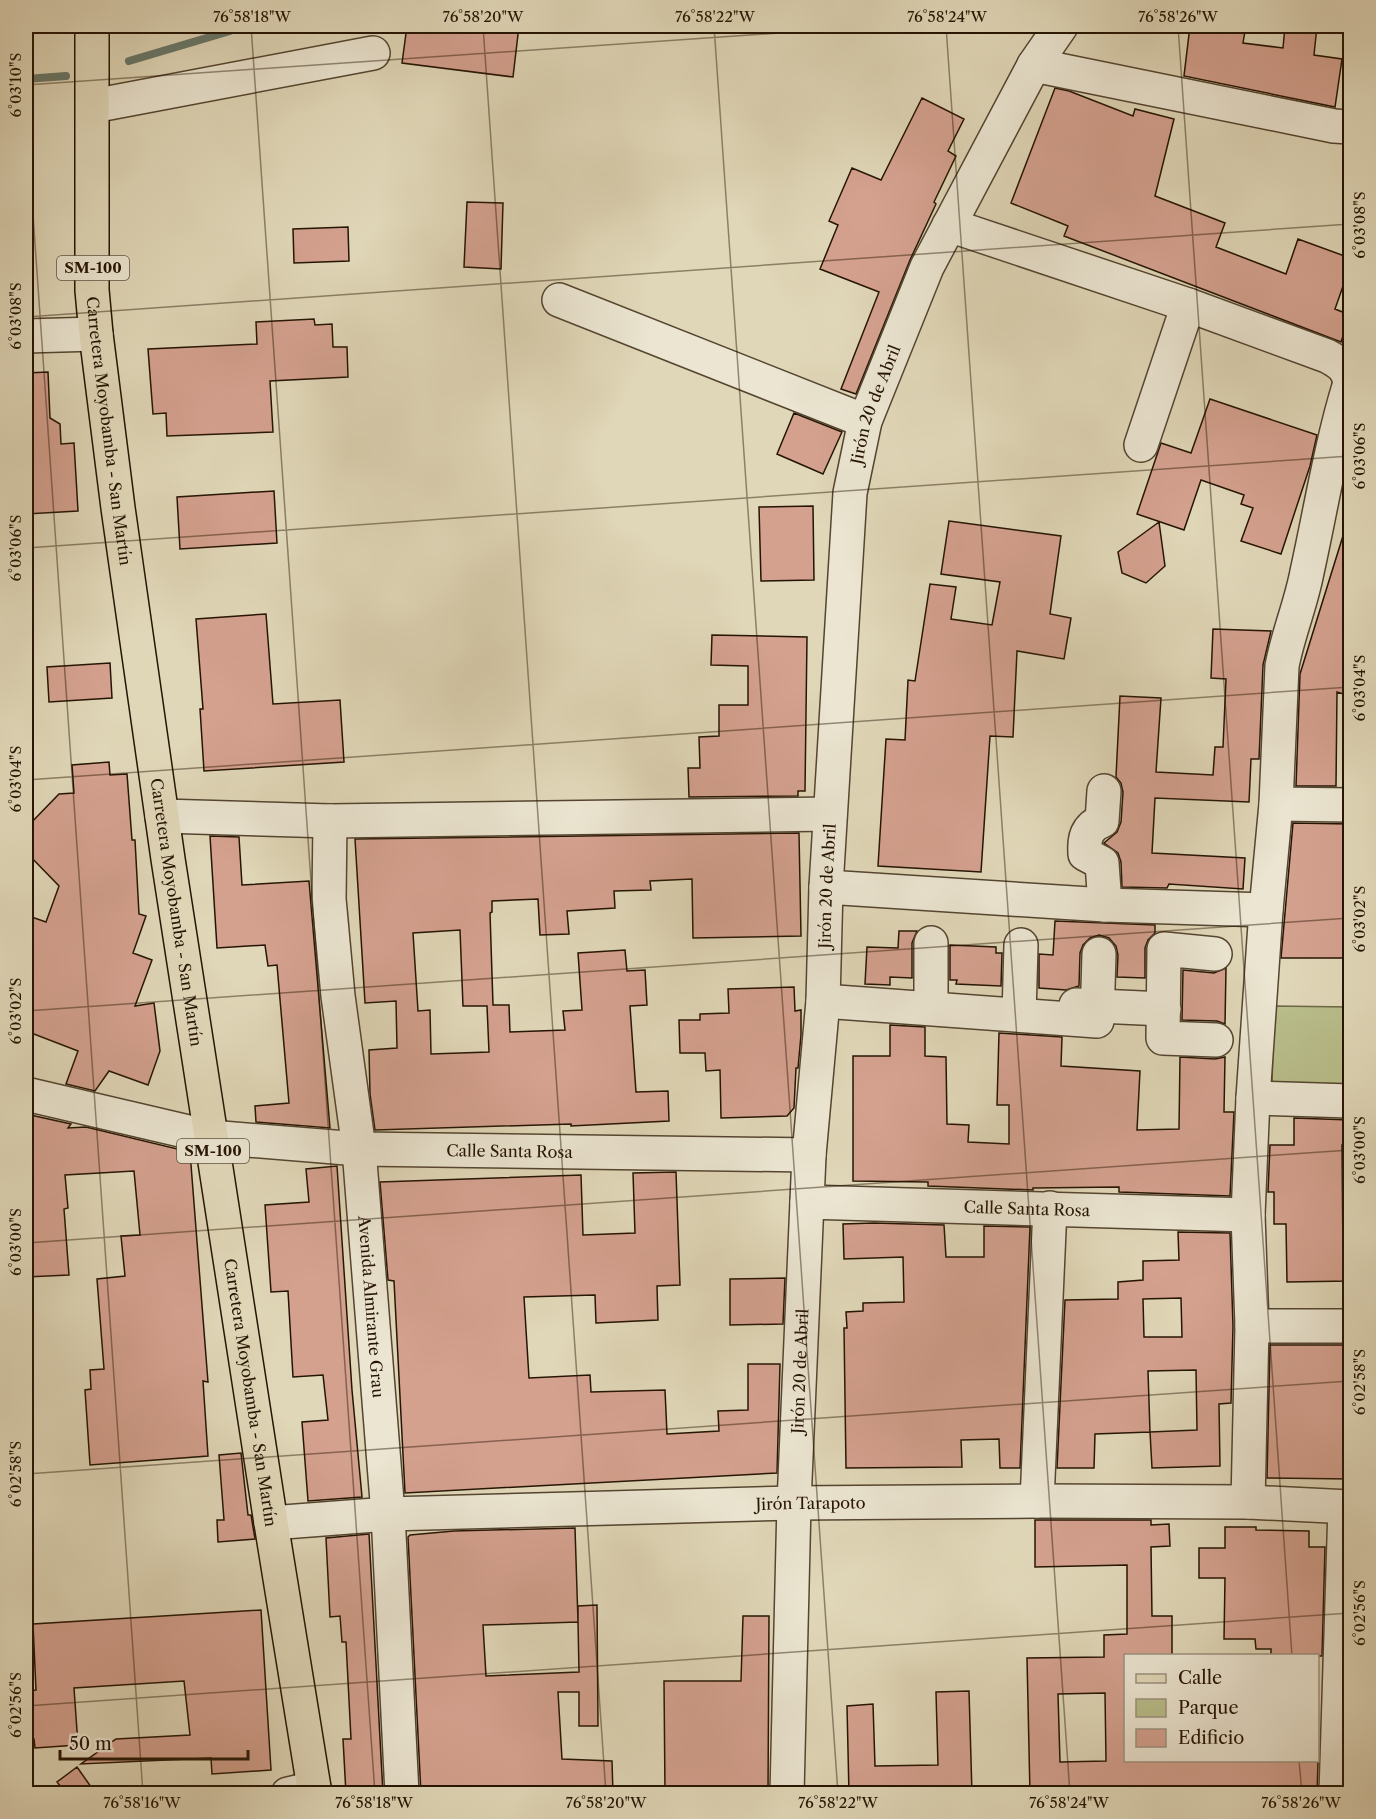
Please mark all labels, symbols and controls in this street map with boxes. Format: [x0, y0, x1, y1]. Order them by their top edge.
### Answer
text: 76°58'18"W [213, 7, 292, 26]
text: 76°58'20"W [443, 7, 524, 26]
text: 76°58'22"W [675, 7, 756, 26]
text: 76°58'24"W [907, 7, 988, 26]
text: 76°58'26"W [1138, 7, 1219, 26]
text: 6°03'10"S [6, 53, 25, 117]
text: 6°03'08"S [1350, 191, 1369, 259]
road number: SM-100 [57, 256, 129, 280]
text: 6°03'08"S [6, 282, 25, 350]
street label: Carretera Moyobamba - San Martín [83, 295, 136, 567]
street label: Jirón 20 de Abril [846, 342, 905, 469]
text: 6°03'06"S [1350, 422, 1369, 490]
text: 6°03'06"S [6, 514, 25, 582]
text: 6°03'04"S [1350, 654, 1369, 722]
text: 6°03'04"S [6, 745, 25, 813]
street label: Carretera Moyobamba - San Martín [147, 777, 207, 1048]
street label: Jirón 20 de Abril [814, 823, 840, 952]
text: 6°03'02"S [1350, 885, 1369, 953]
text: 6°03'02"S [6, 977, 25, 1045]
text: 6°03'00"S [1350, 1116, 1369, 1184]
road number: SM-100 [177, 1139, 249, 1163]
street label: Calle Santa Rosa [446, 1140, 573, 1162]
street label: Calle Santa Rosa [963, 1197, 1091, 1220]
text: 6°03'00"S [6, 1208, 25, 1276]
street label: Avenida Almirante Grau [354, 1214, 389, 1399]
street label: Carretera Moyobamba - San Martín [220, 1257, 281, 1528]
street label: Jirón 20 de Abril [787, 1308, 812, 1437]
text: 6°02'58"S [1350, 1349, 1369, 1415]
text: 6°02'58"S [6, 1441, 25, 1507]
street label: Jirón Tarapoto [752, 1492, 866, 1514]
text: 6°02'56"S [1350, 1580, 1369, 1646]
legend [1124, 1654, 1319, 1762]
text: Calle [1178, 1667, 1222, 1689]
text: 6°02'56"S [6, 1672, 25, 1738]
text: Parque [1178, 1697, 1239, 1719]
scale bar [60, 1723, 248, 1761]
text: Edificio [1178, 1727, 1244, 1749]
text: 50 m [69, 1733, 112, 1755]
text: 76°58'16"W [103, 1793, 181, 1812]
text: 76°58'18"W [335, 1793, 414, 1812]
text: 76°58'20"W [566, 1793, 647, 1812]
text: 76°58'22"W [798, 1793, 879, 1812]
text: 76°58'24"W [1029, 1793, 1110, 1812]
text: 76°58'26"W [1261, 1793, 1342, 1812]

